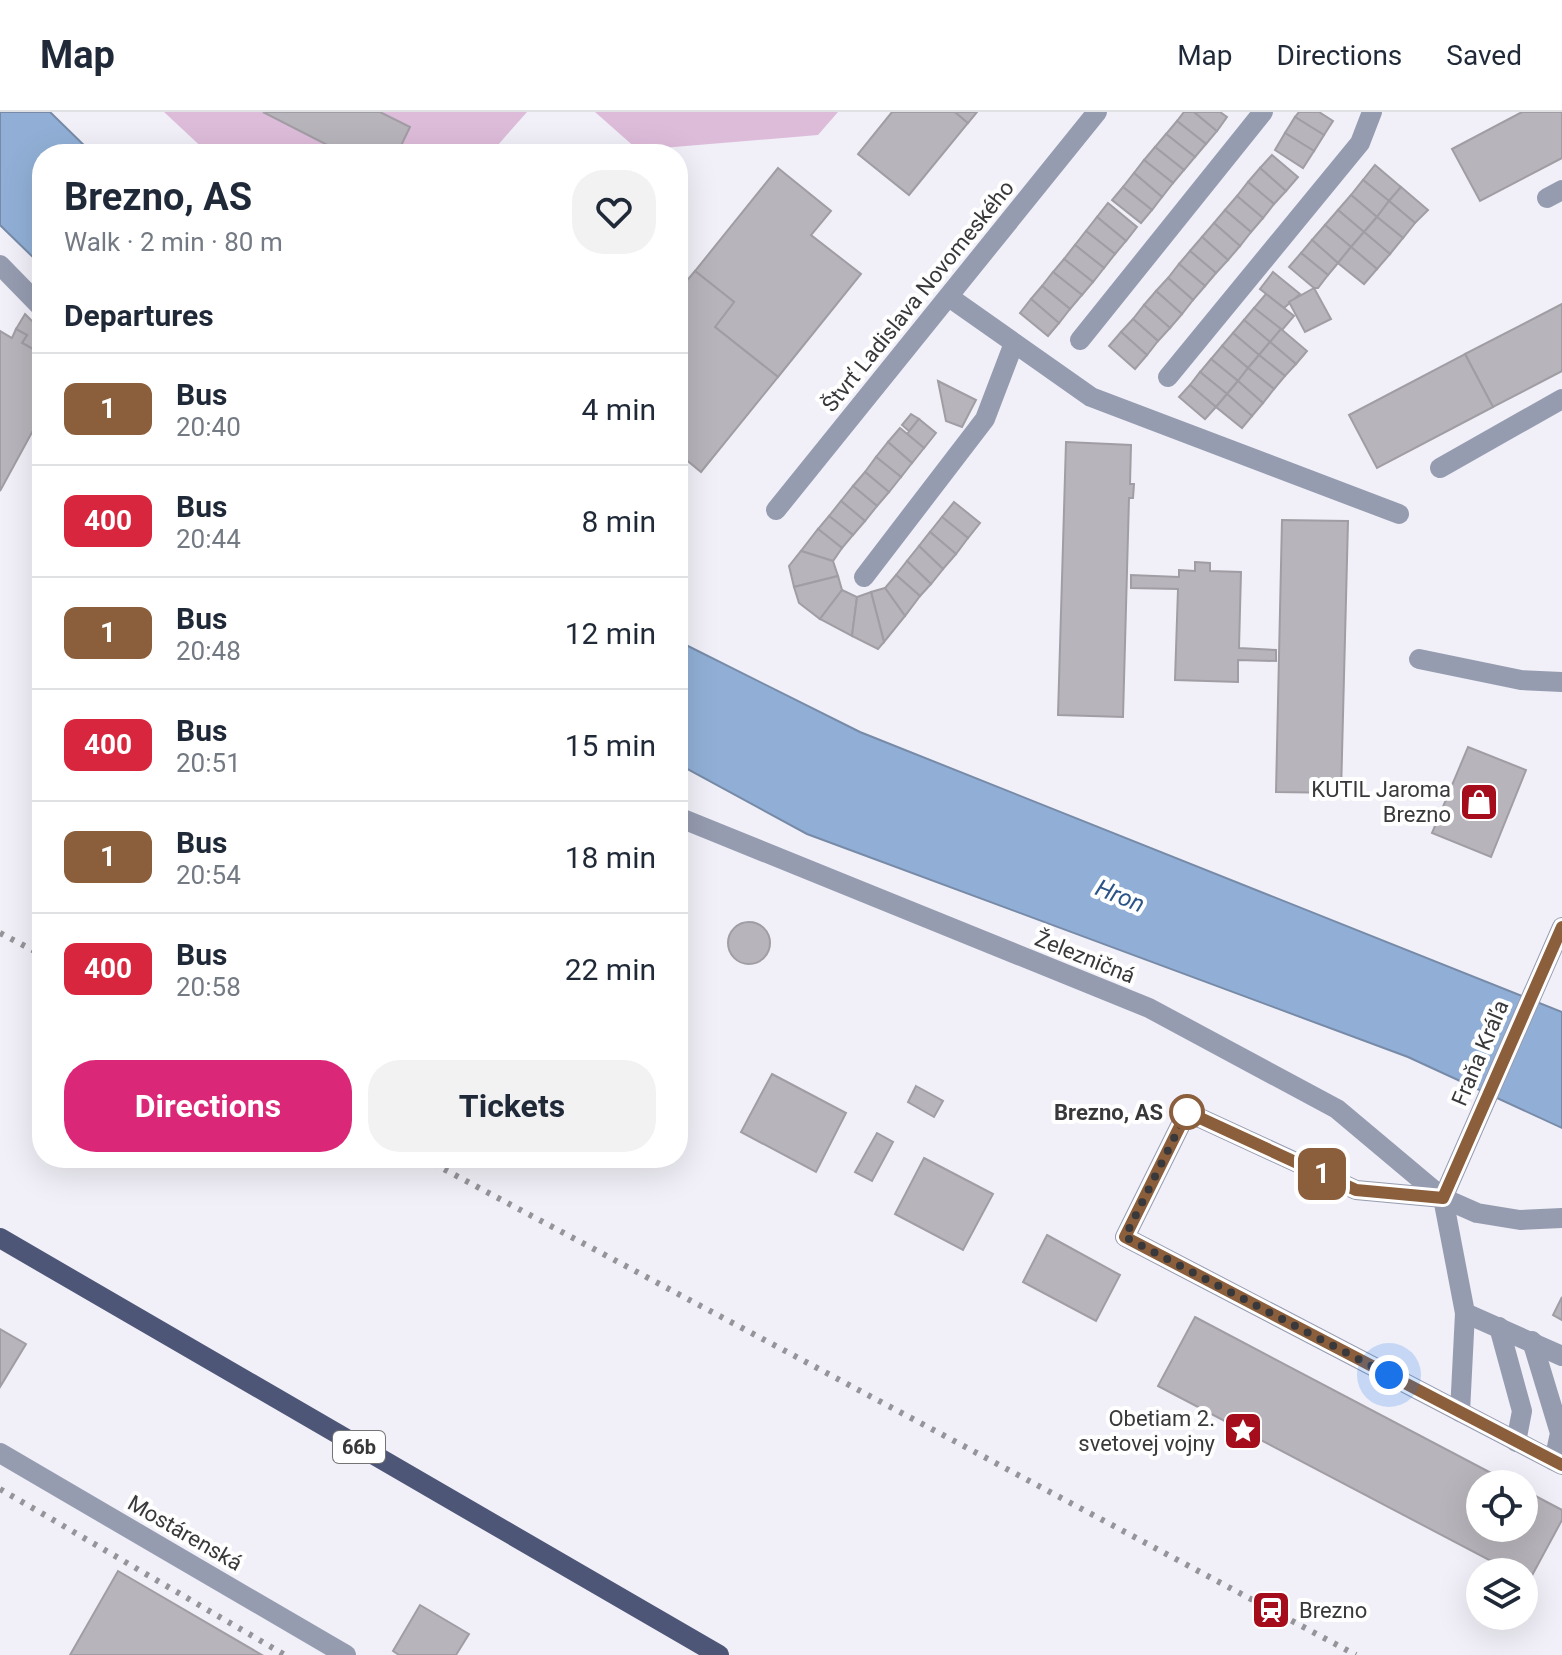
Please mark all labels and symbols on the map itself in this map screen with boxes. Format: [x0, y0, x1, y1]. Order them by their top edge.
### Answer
street label: Štvrť Ladislava Novomeského [816, 175, 1019, 417]
place label: KUTIL Jaroma Brezno [1311, 777, 1451, 827]
shop icon: KUTIL Jaroma Brezno [1458, 781, 1500, 823]
water label: Hron [1091, 874, 1149, 918]
street label: Železničná [1031, 926, 1139, 988]
street label: Fraňa Kráľa [1447, 996, 1513, 1110]
marker: Brezno, AS [1170, 1095, 1204, 1129]
place label: Brezno, AS [1054, 1100, 1163, 1125]
line badge: 1 [1296, 1148, 1348, 1200]
your location [1369, 1355, 1409, 1395]
place label: Obetiam 2. svetovej vojny [1078, 1406, 1216, 1456]
place icon: Obetiam 2. svetovej vojny [1222, 1410, 1264, 1452]
road number: 66b [333, 1431, 385, 1463]
street label: Mostárenská [123, 1490, 247, 1576]
station icon: Brezno [1250, 1589, 1292, 1631]
place label: Brezno [1299, 1598, 1367, 1623]

